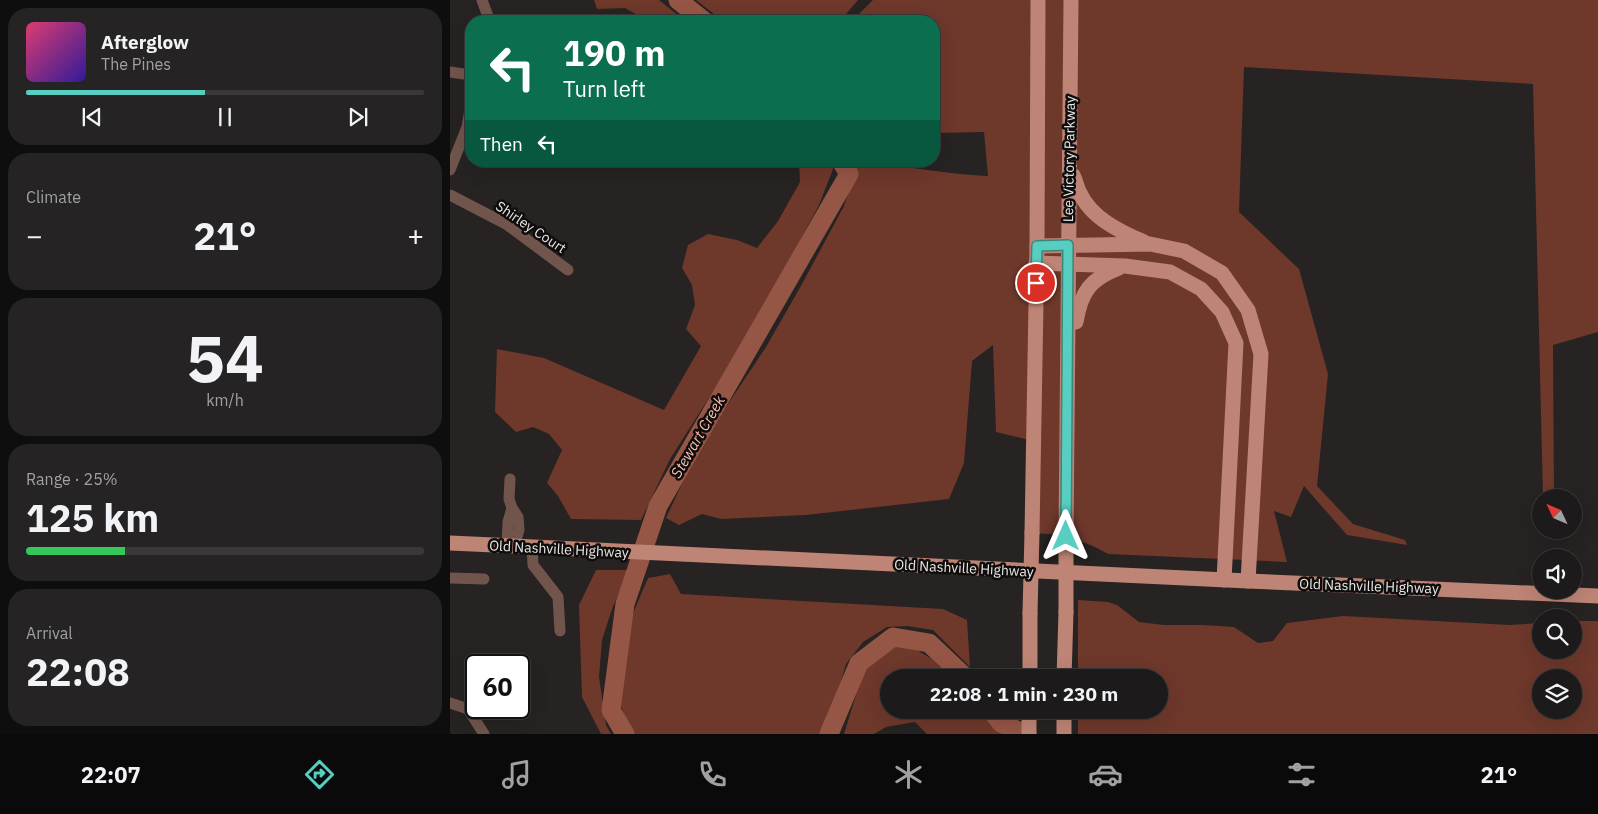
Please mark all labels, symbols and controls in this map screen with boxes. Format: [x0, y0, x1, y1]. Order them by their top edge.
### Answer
text: Afterglow [101, 30, 189, 54]
text: 190 m [563, 30, 666, 76]
icon: left [480, 35, 545, 100]
text: The Pines [101, 54, 171, 74]
text: Turn left [563, 74, 646, 103]
street label: Lee Victory Parkway [1059, 96, 1079, 222]
icon: previous [78, 103, 106, 131]
icon: pause [211, 103, 239, 131]
icon: next [344, 103, 372, 131]
icon: left [533, 130, 561, 158]
text: Then [480, 132, 523, 156]
text: Climate [26, 187, 81, 207]
street label: Shirley Court [492, 197, 570, 257]
text: 21° [193, 211, 257, 260]
text: − [26, 217, 43, 254]
text: + [407, 217, 424, 254]
pin [1015, 262, 1057, 304]
icon: arrive [1022, 269, 1050, 297]
text: 54 [186, 315, 264, 400]
text: km/h [206, 390, 244, 410]
water label: Stewart Creek [666, 392, 729, 481]
text: Range · 25% [26, 469, 118, 489]
north arrow [1532, 489, 1582, 539]
map controls [1532, 489, 1582, 719]
text: 125 km [26, 493, 159, 542]
position arrow [1039, 509, 1091, 561]
street label: Old Nashville Highway [489, 536, 629, 562]
button: sound [1532, 549, 1582, 599]
street label: Old Nashville Highway [894, 555, 1034, 581]
street label: Old Nashville Highway [1299, 575, 1439, 597]
button: search [1532, 609, 1582, 659]
text: Arrival [26, 623, 73, 643]
text: 22:08 [26, 647, 130, 696]
speed limit sign: 60 [465, 654, 530, 719]
button: layers [1532, 669, 1582, 719]
text: 22:08 · 1 min · 230 m [930, 682, 1118, 706]
icon: directions [302, 757, 337, 792]
icon: music [499, 757, 534, 792]
icon: phone [695, 757, 730, 792]
icon: climate [891, 757, 926, 792]
icon: car [1088, 757, 1123, 792]
icon: filters [1284, 757, 1319, 792]
text: 22:07 [81, 760, 141, 789]
text: 21° [1480, 760, 1517, 789]

